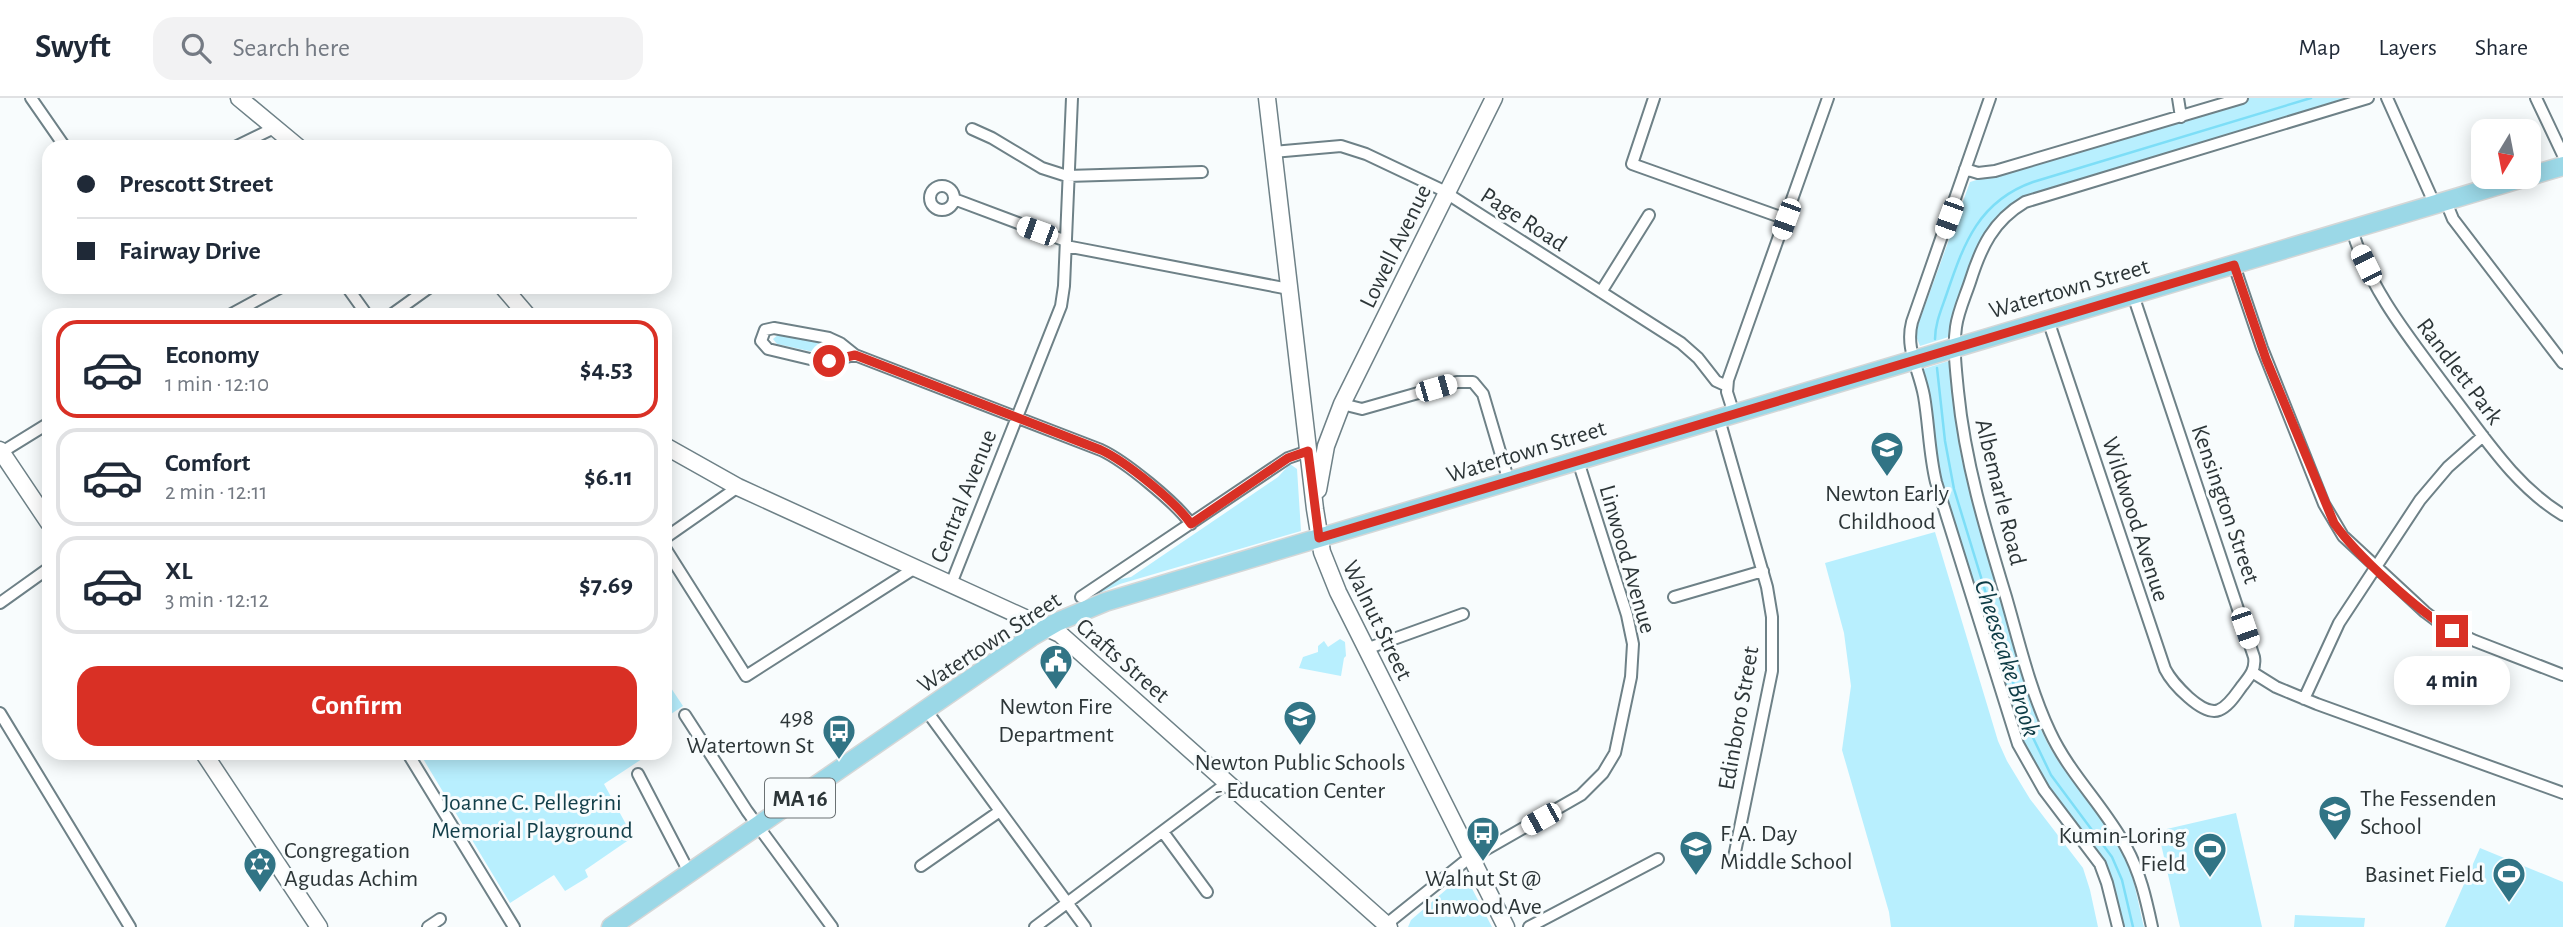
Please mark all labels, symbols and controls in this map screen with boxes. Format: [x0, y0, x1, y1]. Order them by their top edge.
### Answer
search box [153, 17, 643, 80]
icon: search [177, 29, 215, 67]
text: Swyft [35, 31, 111, 64]
text: Search here [233, 35, 350, 61]
text: Map [2298, 36, 2340, 60]
text: Layers [2378, 36, 2437, 60]
text: Share [2475, 36, 2528, 60]
north arrow [2471, 119, 2541, 189]
map controls [2471, 119, 2541, 189]
text: Prescott Street [119, 171, 273, 197]
street label: Lowell Avenue [1356, 181, 1436, 312]
street label: Page Road [1476, 183, 1571, 256]
car [1932, 195, 1967, 241]
car [1769, 196, 1804, 242]
car [1014, 214, 1061, 248]
text: Fairway Drive [119, 238, 261, 264]
car [2348, 242, 2385, 288]
street label: Watertown Street [1987, 255, 2152, 323]
street label: Randlett Park [2412, 314, 2507, 429]
icon: car [81, 338, 144, 401]
text: Economy [165, 342, 259, 368]
route start [813, 345, 845, 377]
text: $4.53 [580, 356, 633, 382]
car [1413, 372, 1460, 404]
text: 1 min · 12:10 [165, 373, 269, 396]
street label: Watertown Street [1444, 416, 1609, 488]
street label: Albemarle Road [1970, 417, 2030, 568]
street label: Kensington Street [2187, 422, 2264, 587]
street label: Central Avenue [926, 426, 1002, 566]
school or university icon: Newton Early Childhood [1868, 429, 1906, 478]
street label: Wildwood Avenue [2097, 434, 2173, 604]
icon: car [81, 446, 144, 509]
text: Comfort [165, 450, 250, 476]
text: $6.11 [584, 464, 633, 490]
text: 2 min · 12:11 [165, 481, 267, 504]
street label: Linwood Avenue [1594, 482, 1660, 636]
place label: Newton Early Childhood [1825, 482, 1949, 534]
icon: car [81, 554, 144, 617]
street label: Walnut Street [1338, 557, 1417, 684]
text: XL [165, 558, 192, 584]
text: $7.69 [579, 572, 633, 598]
water label: Cheesecake Brook [1969, 577, 2045, 740]
street label: Watertown Street [914, 588, 1066, 698]
text: 3 min · 12:12 [165, 589, 269, 612]
car [2229, 605, 2262, 651]
street label: Crafts Street [1071, 614, 1174, 708]
route end [2436, 615, 2468, 647]
public building icon: Newton Fire Department [1037, 642, 1075, 691]
street label: Edinboro Street [1715, 644, 1763, 792]
callout: 4 min [2394, 656, 2510, 704]
button: Confirm [77, 666, 637, 746]
text: 4 min [2426, 669, 2478, 692]
place label: Newton Fire Department [998, 695, 1114, 747]
school or university icon: Newton Public Schools - Education Center [1281, 698, 1319, 747]
place label: 498 Watertown St [686, 706, 814, 758]
bus stop icon: 498 Watertown St [820, 712, 858, 761]
place label: Newton Public Schools - Education Center [1195, 751, 1405, 803]
road number: MA 16 [765, 778, 835, 818]
place label: The Fessenden School [2360, 787, 2497, 839]
park label: Joanne C. Pellegrini Memorial Playground [431, 791, 633, 843]
school or university icon: The Fessenden School [2316, 793, 2354, 842]
car [1518, 800, 1565, 838]
bus stop icon: Walnut St @ Linwood Ave [1464, 814, 1502, 863]
place label: F. A. Day Middle School [1720, 822, 1853, 874]
place label: Kumin-Loring Field [2058, 824, 2186, 876]
school or university icon: F. A. Day Middle School [1677, 828, 1715, 877]
sports icon: Kumin-Loring Field [2191, 830, 2229, 879]
place label: Congregation Agudas Achim [284, 839, 418, 891]
synagogue icon: Congregation Agudas Achim [241, 845, 279, 894]
sports icon: Basinet Field [2490, 855, 2528, 904]
place label: Basinet Field [2365, 863, 2484, 887]
place label: Walnut St @ Linwood Ave [1424, 867, 1542, 919]

